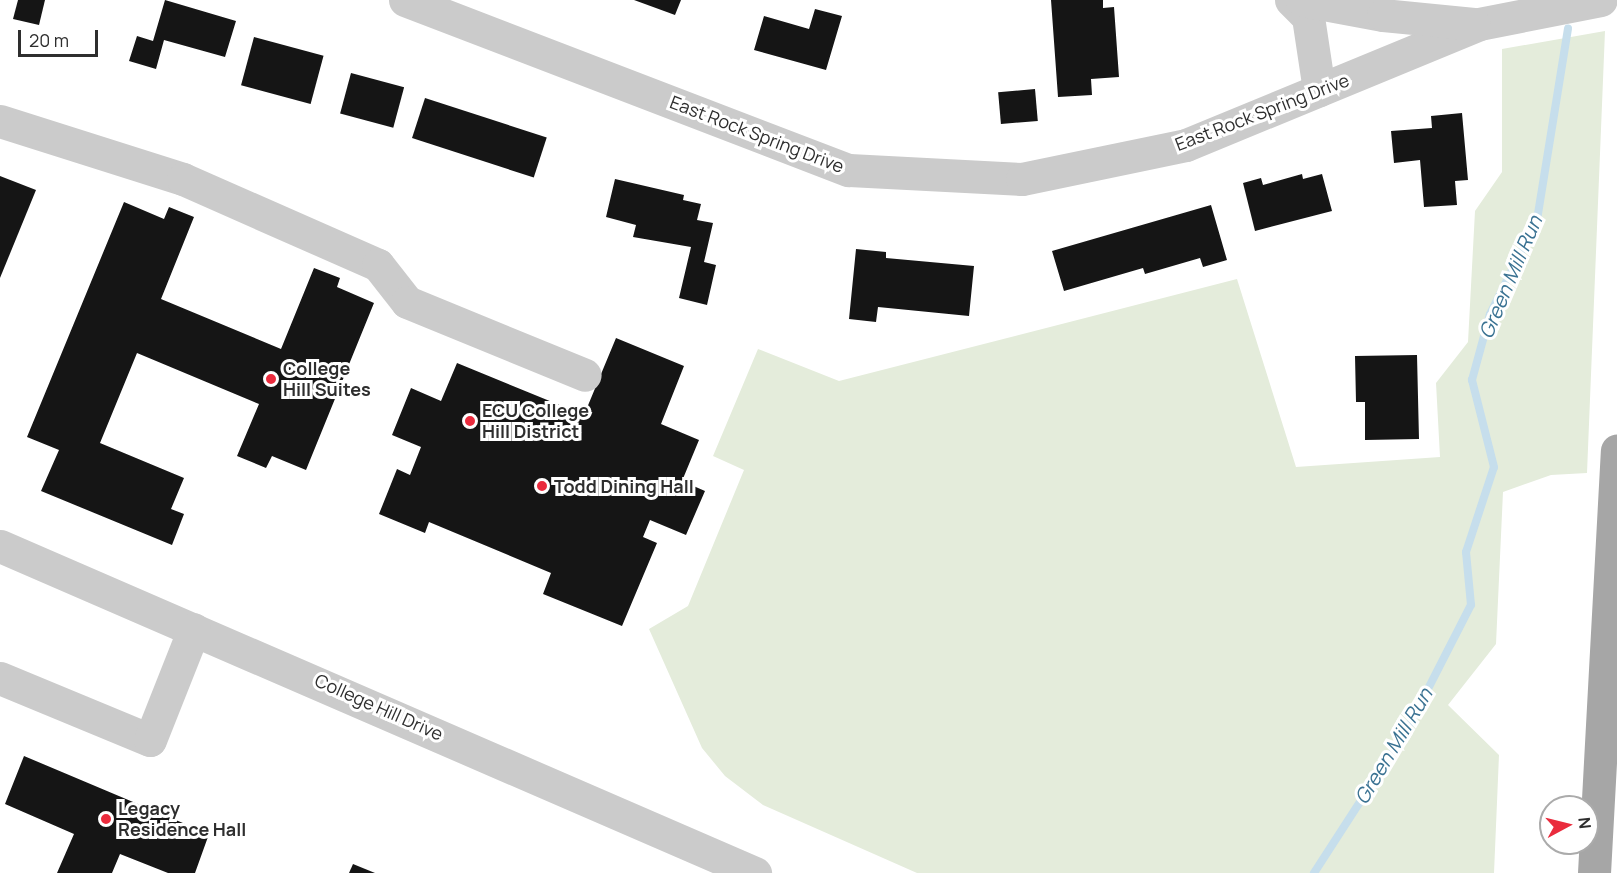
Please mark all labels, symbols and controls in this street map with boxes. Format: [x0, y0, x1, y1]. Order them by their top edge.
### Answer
scale bar [21, 18, 100, 56]
text: 20 m [29, 28, 69, 52]
street label: East Rock Spring Drive [1172, 69, 1352, 155]
street label: East Rock Spring Drive [667, 91, 847, 177]
water label: Green Mill Run [1473, 212, 1547, 342]
place label: College Hill Suites [283, 358, 371, 400]
marker: College Hill Suites [264, 372, 278, 386]
place label: ECU College Hill District [482, 400, 589, 442]
marker: ECU College Hill District [463, 414, 477, 428]
place label: Todd Dining Hall [554, 475, 694, 497]
marker: Todd Dining Hall [535, 479, 549, 493]
street label: College Hill Drive [312, 669, 446, 745]
water label: Green Mill Run [1349, 684, 1437, 808]
north arrow [1539, 795, 1599, 855]
place label: Legacy Residence Hall [118, 798, 246, 840]
marker: Legacy Residence Hall [99, 812, 113, 826]
text: N [1573, 816, 1596, 830]

